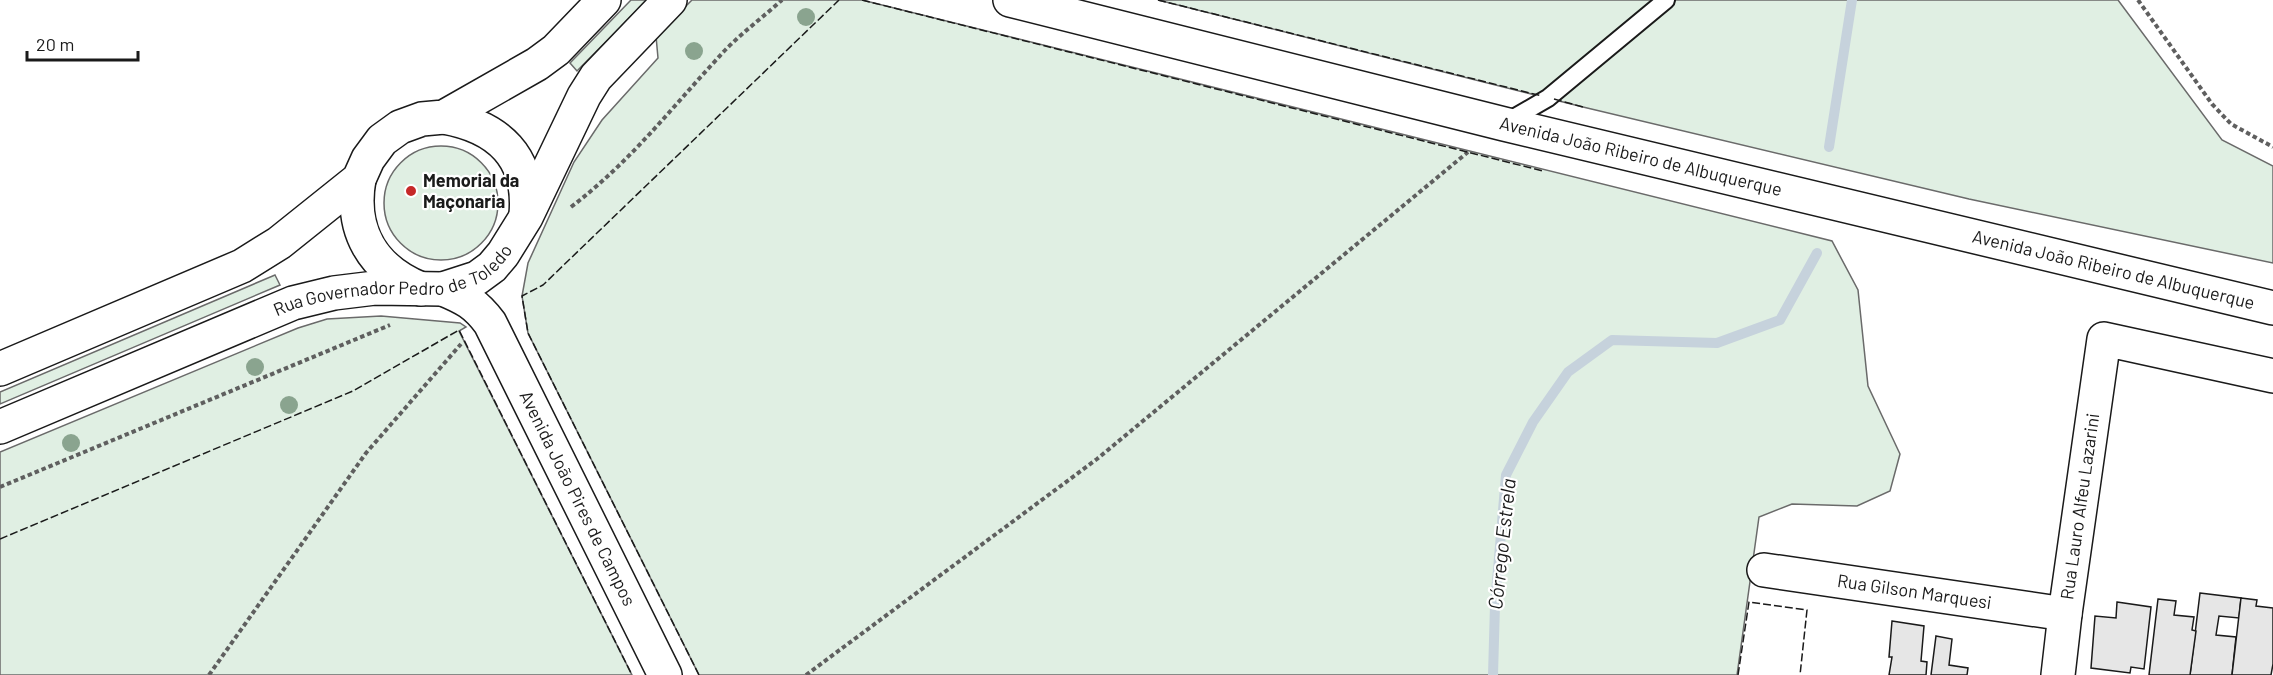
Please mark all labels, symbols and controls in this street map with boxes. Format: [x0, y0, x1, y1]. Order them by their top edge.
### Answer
scale bar [27, 24, 138, 62]
text: 20 m [36, 33, 74, 55]
street label: Avenida João Ribeiro de Albuquerque [1498, 111, 1784, 200]
place label: Memorial da Maçonaria [423, 169, 519, 212]
marker: Memorial da Maçonaria [404, 184, 418, 198]
street label: Avenida João Ribeiro de Albuquerque [1970, 224, 2257, 313]
street label: Rua Governador Pedro de Toledo [270, 240, 516, 320]
street label: Avenida João Pires de Campos [515, 387, 641, 609]
street label: Rua Lauro Alfeu Lazarini [2055, 412, 2103, 601]
water label: Córrego Estrela [1482, 477, 1520, 611]
street label: Rua Gilson Marquesi [1836, 569, 1993, 613]

